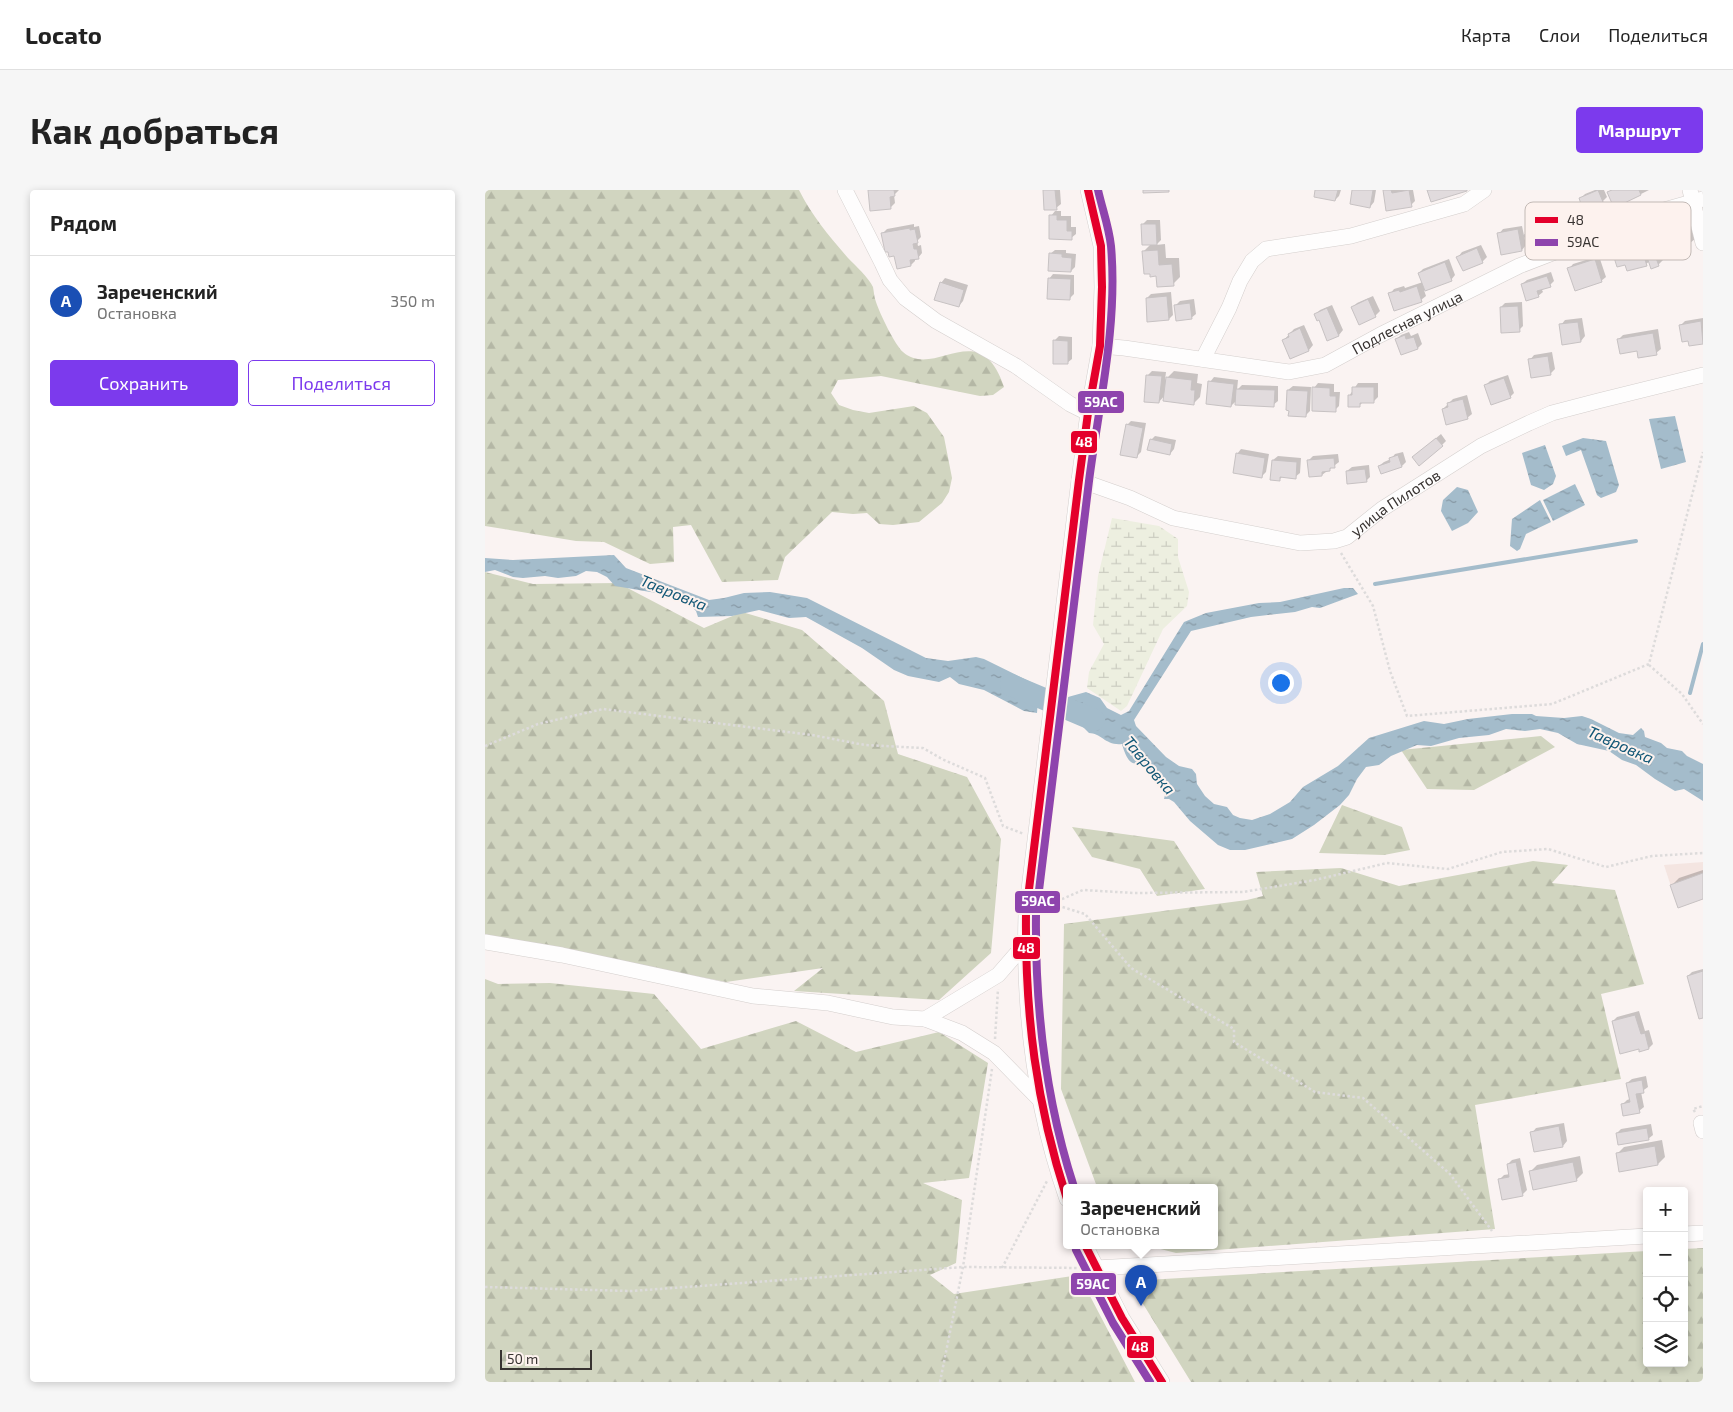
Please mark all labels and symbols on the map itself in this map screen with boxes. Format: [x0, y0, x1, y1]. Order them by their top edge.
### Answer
legend [1525, 202, 1691, 260]
text: 48 [1567, 211, 1584, 228]
text: 59АС [1567, 233, 1599, 250]
street label: Подлесная улица [1349, 287, 1465, 358]
line badge: 59АС [1077, 390, 1125, 414]
text: 59АС [1084, 393, 1118, 410]
line badge: 48 [1070, 430, 1098, 454]
text: 48 [1075, 433, 1093, 450]
street label: улица Пилотов [1347, 465, 1443, 541]
water label: Тавровка [638, 570, 710, 614]
your location [1268, 670, 1294, 696]
water label: Тавровка [1585, 721, 1657, 767]
water label: Тавровка [1120, 732, 1180, 798]
line badge: 59АС [1014, 890, 1061, 914]
text: 59АС [1021, 892, 1055, 909]
line badge: 48 [1012, 936, 1041, 960]
text: 48 [1017, 939, 1035, 956]
pin: A [1125, 1265, 1157, 1306]
line badge: 59АС [1070, 1272, 1117, 1296]
text: 59АС [1076, 1275, 1110, 1292]
line badge: 48 [1126, 1335, 1155, 1359]
text: 48 [1131, 1338, 1149, 1355]
scale bar [500, 1347, 593, 1370]

